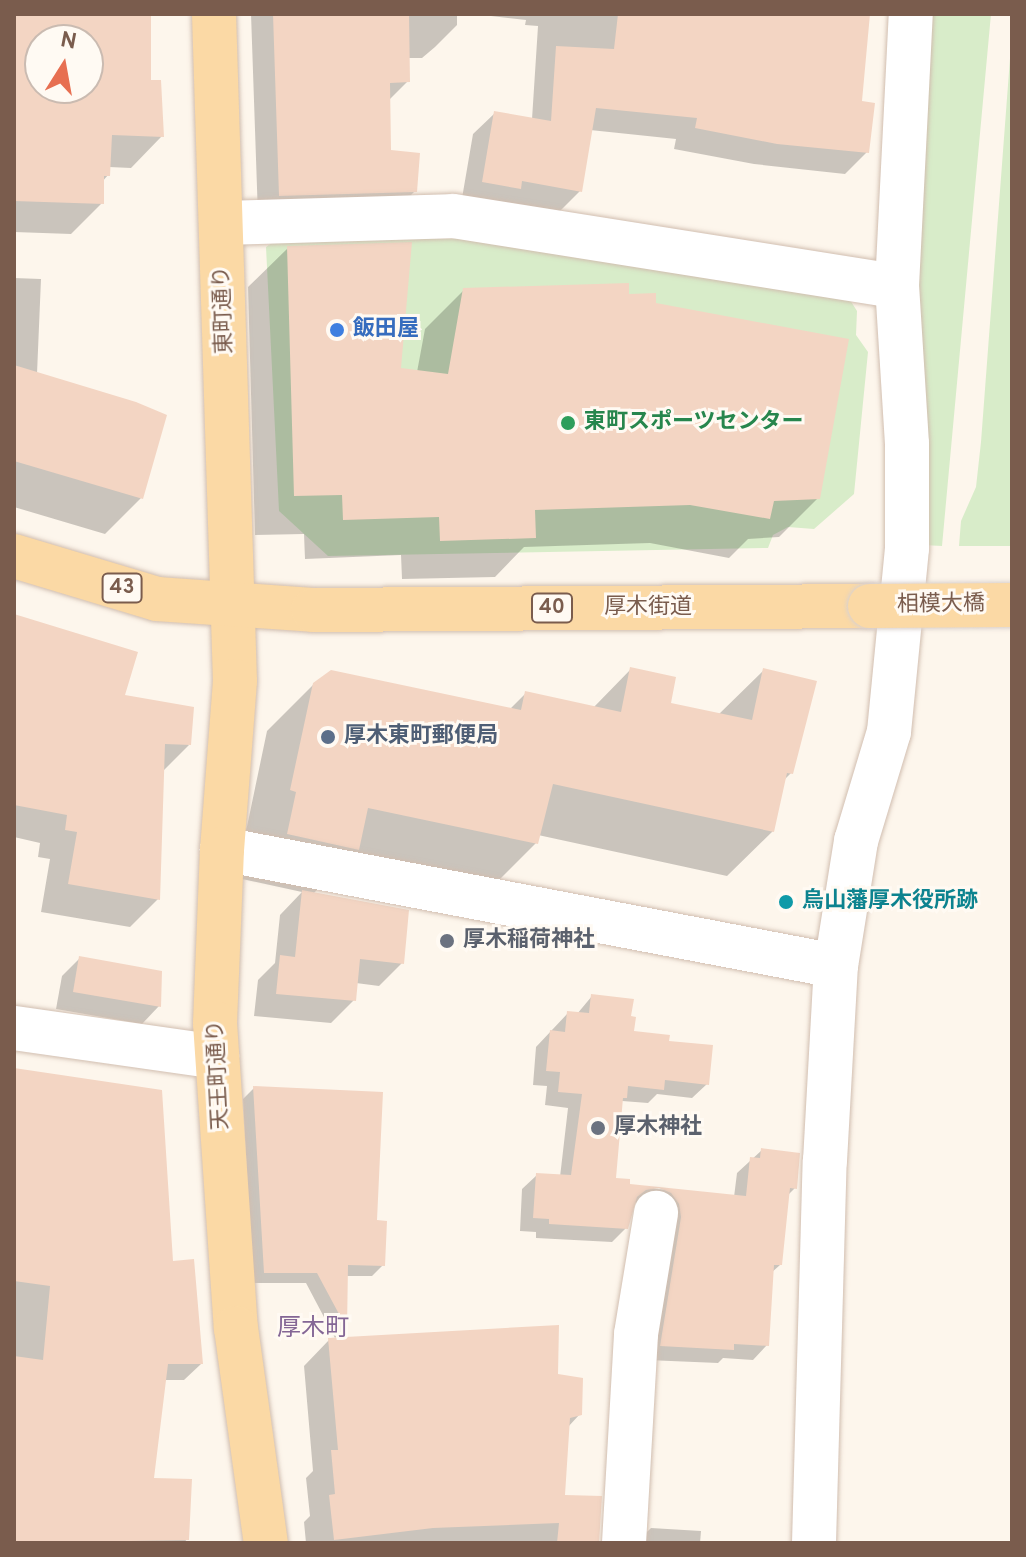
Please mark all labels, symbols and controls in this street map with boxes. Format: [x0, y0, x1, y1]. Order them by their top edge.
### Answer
north arrow [24, 24, 104, 104]
text: N [58, 27, 79, 57]
street label: 東町通り [209, 266, 239, 354]
place label: 飯田屋 [353, 317, 419, 343]
marker: 飯田屋 [328, 321, 346, 339]
place label: 東町スポーツセンター [584, 410, 804, 436]
marker: 東町スポーツセンター [559, 414, 577, 432]
road number: 43 [100, 572, 144, 604]
street label: 相模大橋 [897, 591, 985, 619]
road number: 40 [530, 592, 574, 624]
street label: 厚木街道 [604, 595, 692, 621]
place label: 厚木東町郵便局 [344, 724, 498, 750]
marker: 厚木東町郵便局 [319, 728, 337, 746]
place label: 烏山藩厚木役所跡 [802, 889, 978, 915]
marker: 烏山藩厚木役所跡 [777, 893, 795, 911]
place label: 厚木稲荷神社 [463, 928, 595, 954]
marker: 厚木稲荷神社 [438, 932, 456, 950]
street label: 天王町通り [203, 1019, 235, 1131]
place label: 厚木神社 [614, 1115, 702, 1141]
marker: 厚木神社 [589, 1119, 607, 1137]
district label: 厚木町 [277, 1316, 349, 1344]

